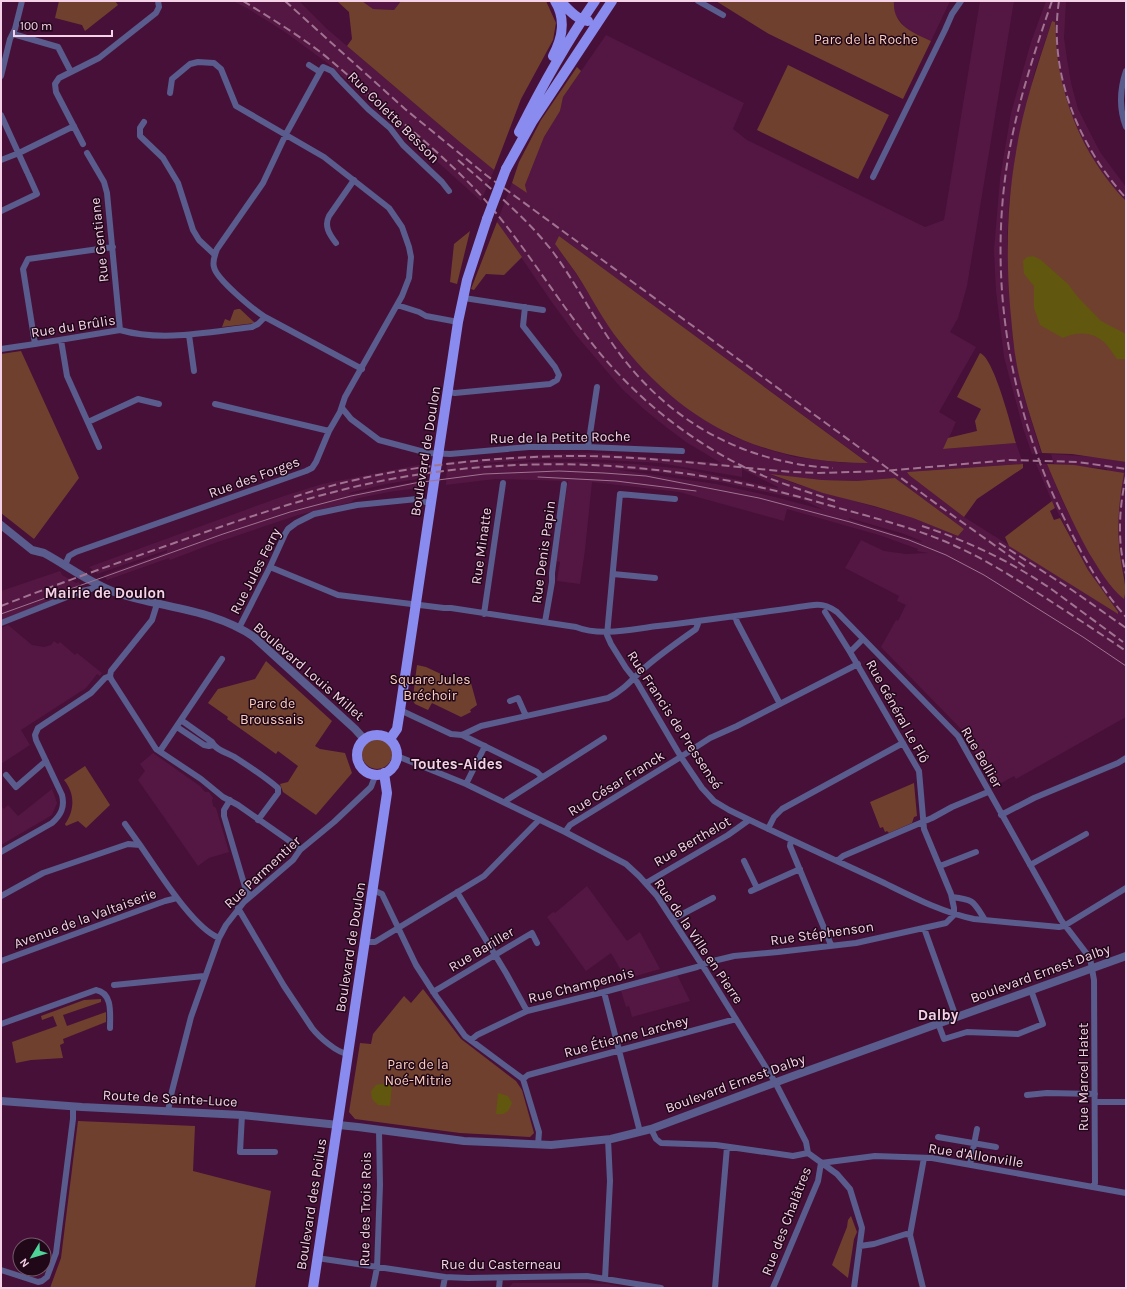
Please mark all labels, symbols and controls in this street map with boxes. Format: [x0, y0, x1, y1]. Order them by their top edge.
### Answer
scale bar [14, 12, 112, 38]
text: 100 m [20, 19, 52, 33]
park label: Parc de la Roche [814, 31, 918, 48]
street label: Rue Colette Besson [344, 68, 443, 167]
street label: Rue Gentiane [87, 197, 112, 283]
street label: Rue du Brûlis [30, 311, 117, 342]
street label: Boulevard de Doulon [407, 385, 444, 517]
street label: Rue de la Petite Roche [490, 428, 630, 447]
street label: Rue des Forges [206, 453, 302, 502]
street label: Rue Denis Papin [528, 500, 559, 605]
street label: Rue Minatte [468, 507, 495, 586]
street label: Rue Jules Ferry [226, 525, 285, 617]
district label: Mairie de Doulon [45, 584, 165, 602]
street label: Boulevard Louis Millet [250, 619, 368, 724]
street label: Rue Francis de Pressensé [623, 648, 726, 793]
street label: Rue Général Le Flô [862, 657, 933, 766]
park label: Square Jules Bréchoir [390, 671, 471, 704]
park label: Parc de Broussais [240, 695, 304, 728]
street label: Rue Bellier [957, 724, 1006, 792]
street label: Rue César Franck [565, 747, 668, 820]
district label: Toutes-Aides [411, 755, 503, 773]
street label: Rue Berthelot [651, 813, 734, 870]
street label: Rue Parmentier [221, 832, 305, 912]
street label: Rue de la Ville en Pierre [650, 876, 747, 1007]
street label: Boulevard de Doulon [332, 881, 369, 1013]
street label: Avenue de la Valtaiserie [12, 885, 159, 952]
street label: Rue Stéphenson [769, 918, 875, 949]
street label: Rue Bariller [445, 923, 518, 976]
street label: Boulevard Ernest Dalby [968, 940, 1113, 1007]
street label: Rue Champenois [526, 964, 636, 1007]
district label: Dalby [918, 1006, 959, 1024]
street label: Rue Étienne Larchey [562, 1011, 691, 1061]
street label: Rue Marcel Hatet [1075, 1023, 1092, 1131]
street label: Boulevard Ernest Dalby [663, 1050, 808, 1117]
park label: Parc de la Noé-Mitrie [384, 1056, 452, 1089]
street label: Route de Sainte-Luce [102, 1086, 238, 1111]
street label: Boulevard des Poilus [293, 1137, 330, 1271]
street label: Rue d'Allonville [927, 1140, 1025, 1171]
street label: Rue des Trois Rois [356, 1151, 375, 1267]
street label: Rue des Chalâtres [758, 1164, 815, 1278]
north arrow [12, 1237, 52, 1277]
text: N [17, 1256, 32, 1270]
street label: Rue du Casterneau [441, 1256, 561, 1273]

